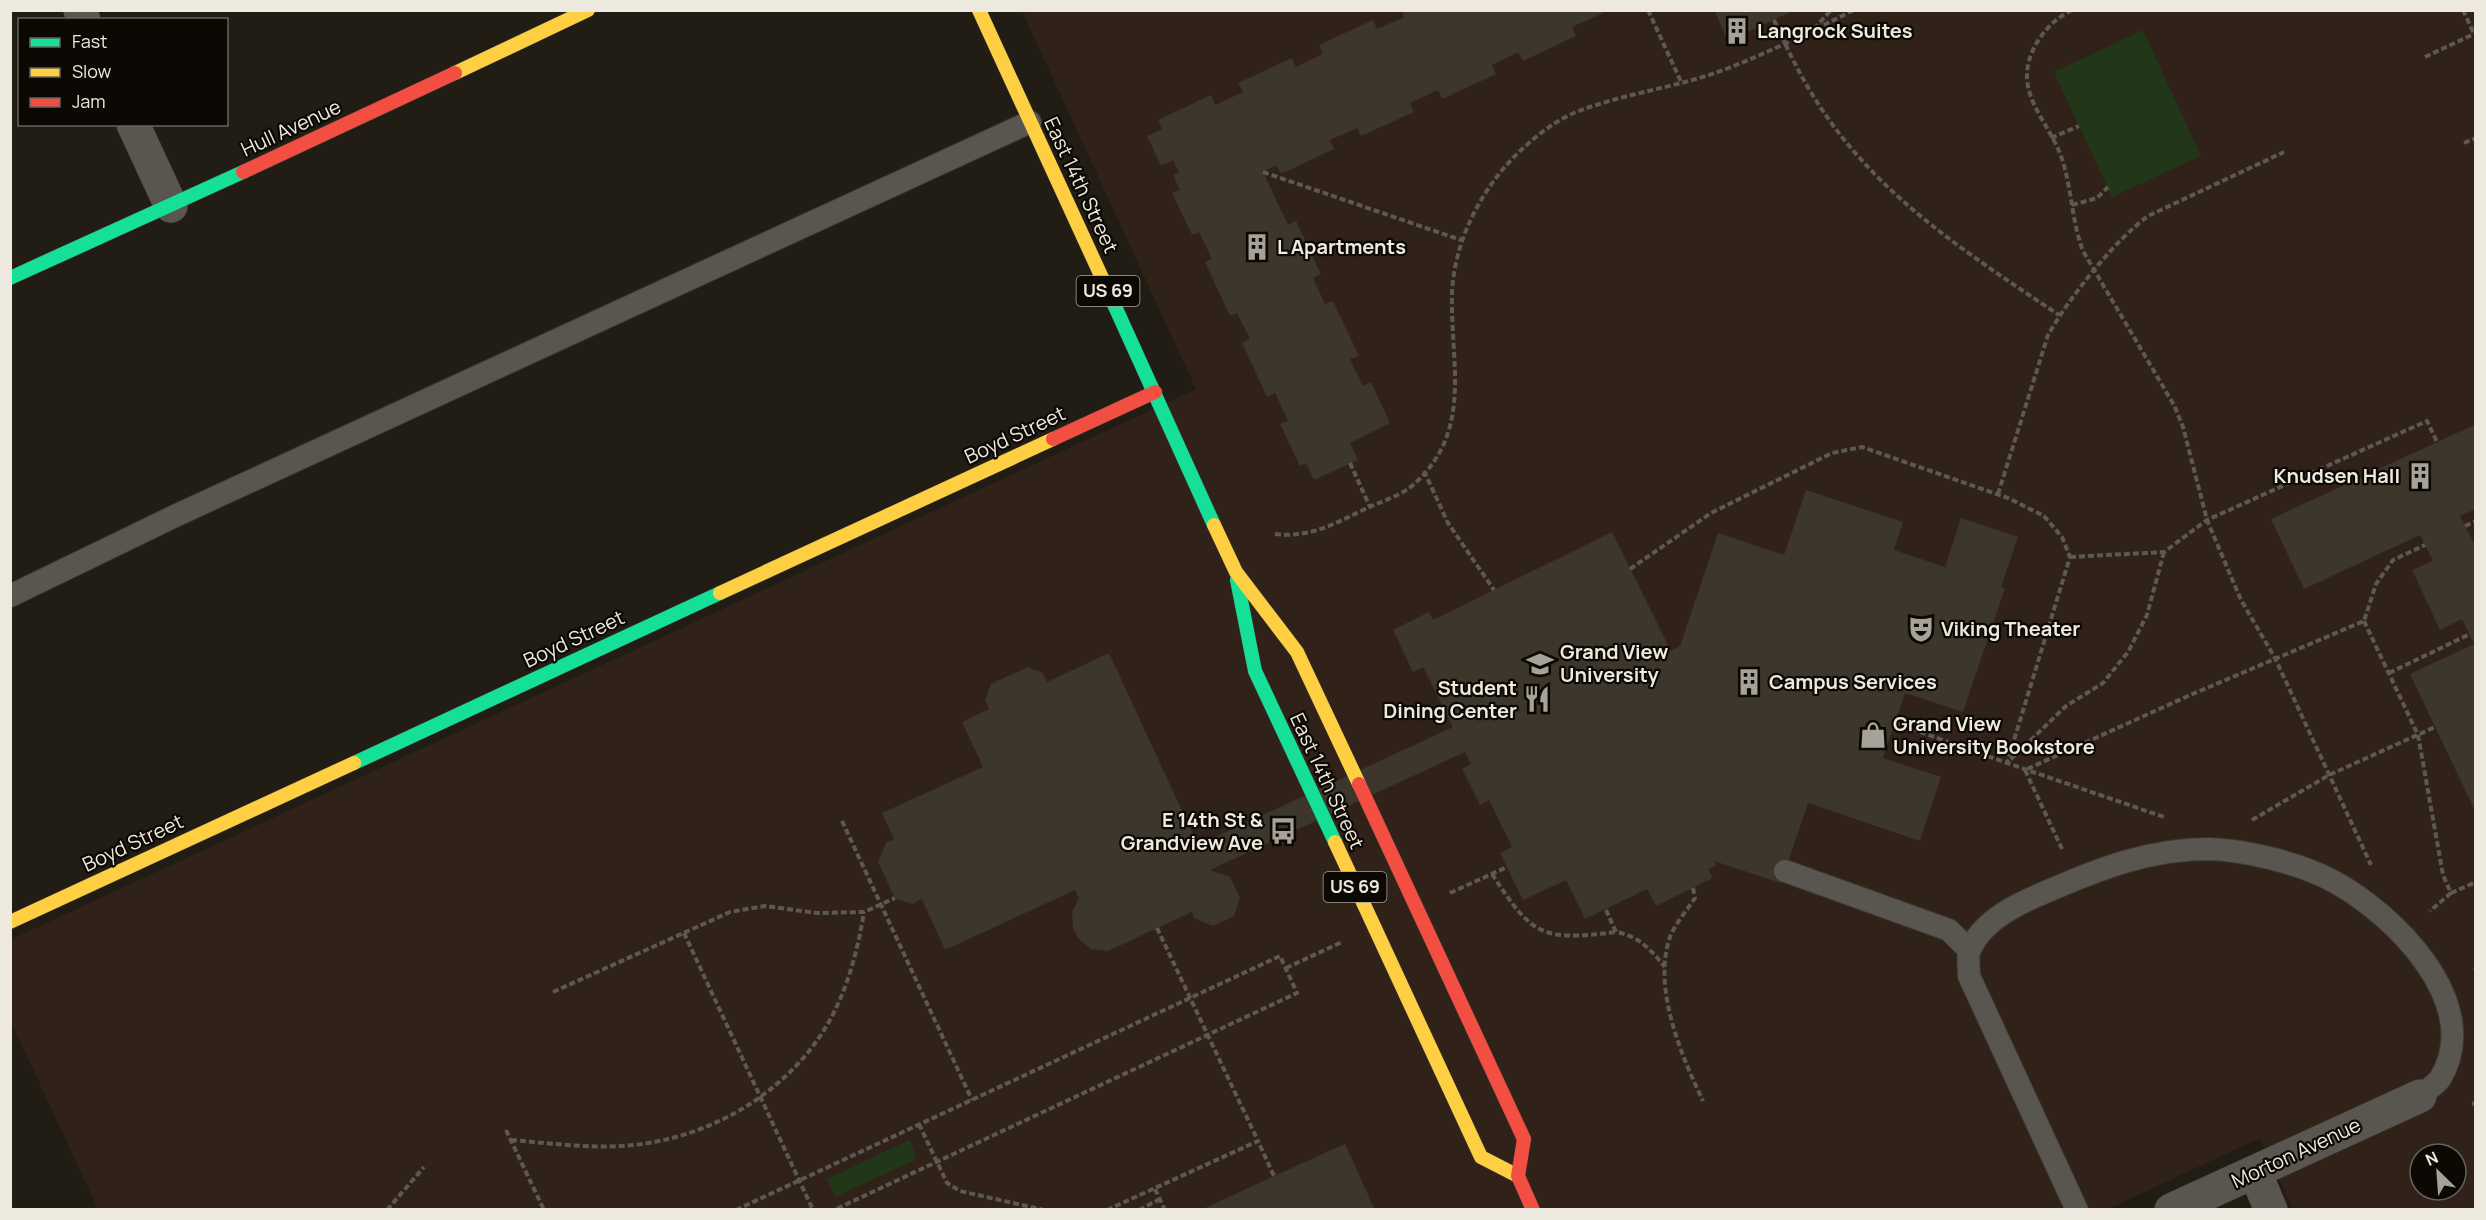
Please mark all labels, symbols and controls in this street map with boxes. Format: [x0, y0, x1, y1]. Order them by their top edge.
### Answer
building icon: Langrock Suites [1722, 16, 1752, 46]
place label: Langrock Suites [1757, 17, 1913, 44]
legend [18, 18, 228, 126]
text: Fast [72, 29, 107, 53]
text: Slow [72, 59, 112, 83]
text: Jam [72, 89, 106, 113]
street label: Hull Avenue [236, 93, 345, 162]
street label: East 14th Street [1038, 112, 1125, 257]
building icon: L Apartments [1242, 232, 1272, 262]
place label: L Apartments [1277, 233, 1406, 260]
road number: US 69 [1076, 276, 1140, 306]
street label: Boyd Street [960, 399, 1070, 470]
building icon: Knudsen Hall [2405, 461, 2435, 491]
place label: Knudsen Hall [2273, 462, 2400, 489]
street label: Boyd Street [519, 603, 629, 674]
theatre icon: Viking Theater [1906, 614, 1936, 644]
place label: Viking Theater [1941, 615, 2080, 642]
place label: Grand View University [1560, 638, 1668, 688]
school or university icon: Grand View University [1525, 649, 1555, 679]
building icon: Campus Services [1734, 667, 1764, 697]
place label: Campus Services [1769, 668, 1937, 695]
place label: Student Dining Center [1383, 674, 1517, 724]
restaurant icon: Student Dining Center [1522, 684, 1552, 714]
street label: East 14th Street [1284, 708, 1371, 853]
place label: Grand View University Bookstore [1893, 710, 2095, 760]
shop icon: Grand View University Bookstore [1858, 720, 1888, 750]
place label: E 14th St & Grandview Ave [1121, 806, 1264, 856]
street label: Boyd Street [78, 807, 188, 878]
bus stop icon: E 14th St & Grandview Ave [1268, 816, 1298, 846]
road number: US 69 [1324, 872, 1386, 902]
street label: Morton Avenue [2227, 1111, 2365, 1194]
north arrow [2408, 1142, 2468, 1202]
text: N [2422, 1146, 2442, 1171]

